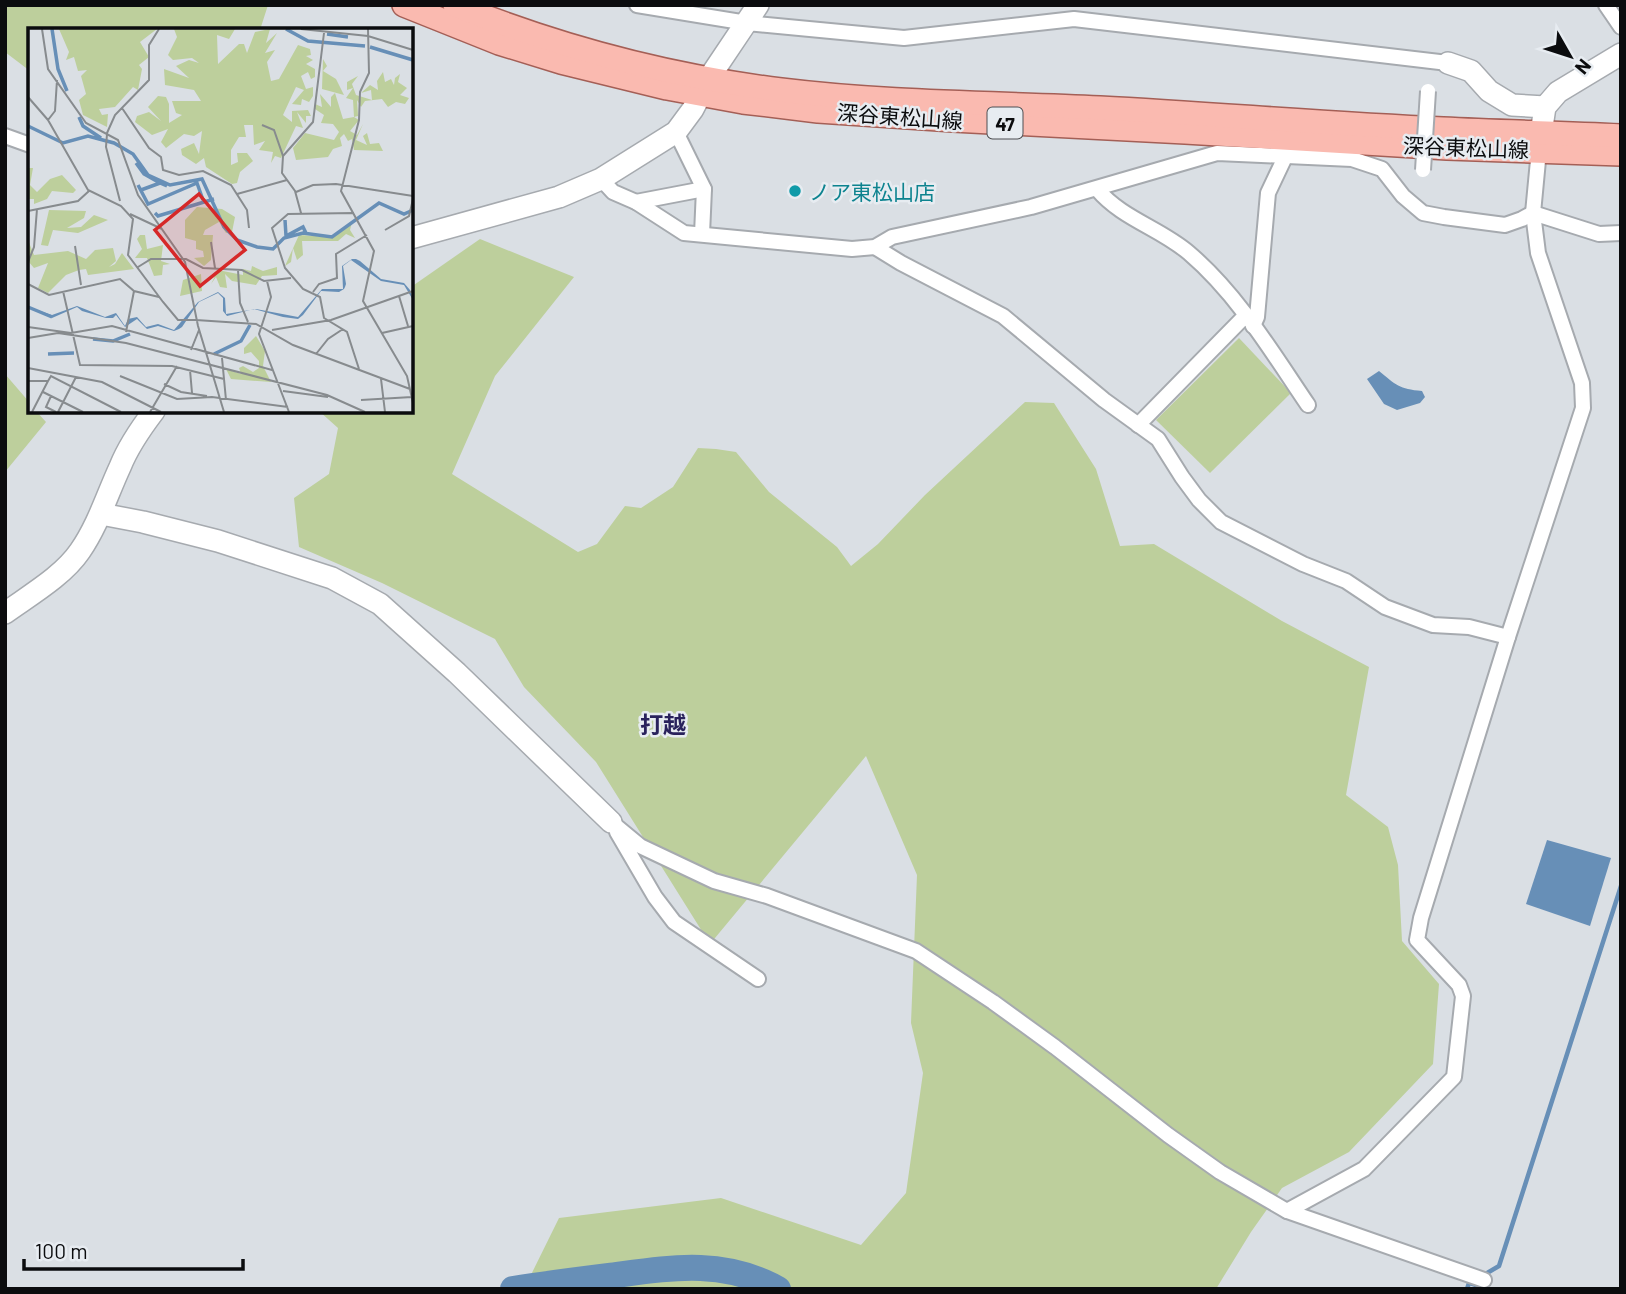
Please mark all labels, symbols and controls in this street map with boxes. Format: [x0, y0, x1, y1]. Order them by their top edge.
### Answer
north arrow [1535, 21, 1605, 91]
inset map [28, 28, 413, 413]
text: N [1571, 55, 1597, 79]
street label: 深谷東松山線 [836, 99, 964, 133]
road number: 47 [988, 108, 1023, 139]
street label: 深谷東松山線 [1403, 132, 1529, 162]
place label: ノア東松山店 [809, 179, 935, 204]
marker: ノア東松山店 [787, 183, 803, 199]
district label: 打越 [640, 710, 686, 738]
scale bar [24, 1228, 243, 1272]
text: 100 m [35, 1238, 88, 1263]

